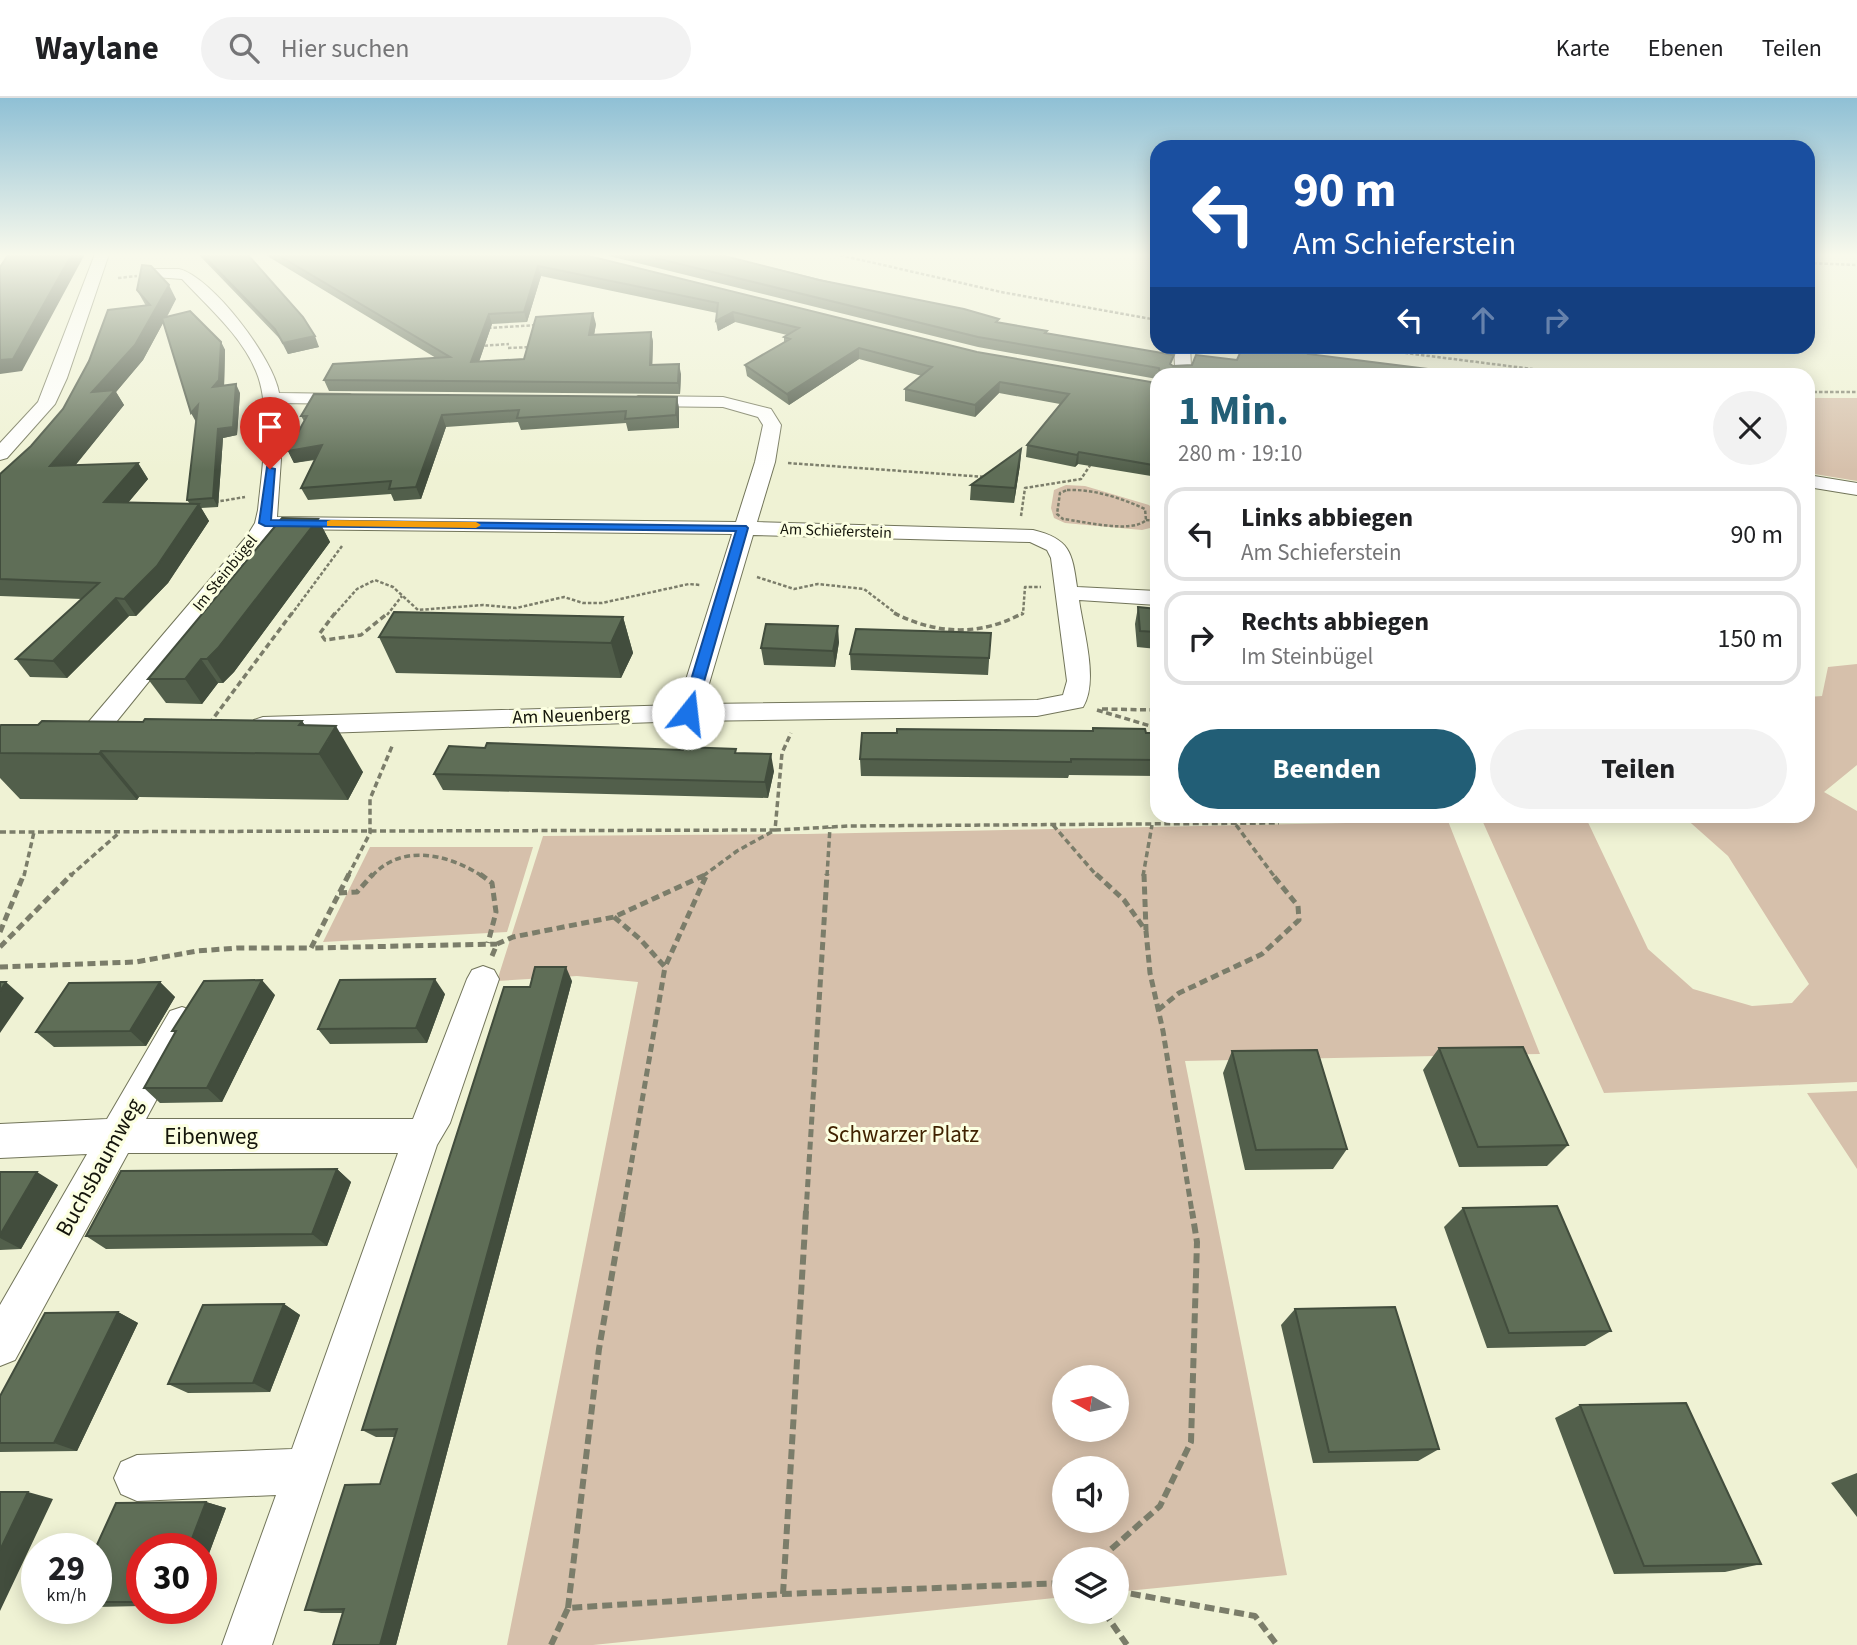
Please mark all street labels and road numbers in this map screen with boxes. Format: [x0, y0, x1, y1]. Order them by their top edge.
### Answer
street label: Am Schieferstein [780, 518, 892, 544]
street label: Im Steinbügel [187, 530, 263, 616]
street label: Am Neuenberg [512, 700, 631, 732]
street label: Buchsbaumweg [47, 1092, 151, 1242]
street label: Eibenweg [164, 1120, 258, 1153]

